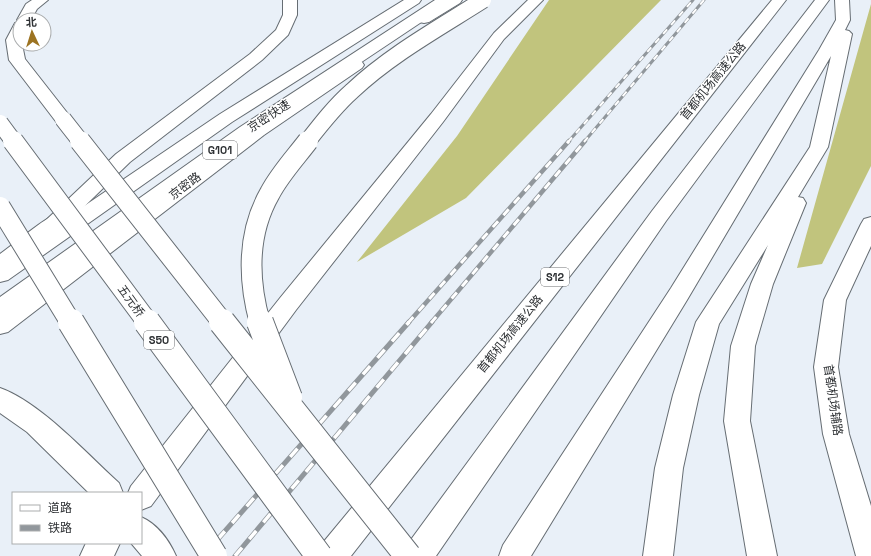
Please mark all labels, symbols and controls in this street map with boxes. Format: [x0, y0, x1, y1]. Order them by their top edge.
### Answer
north arrow [12, 12, 52, 52]
text: 北 [25, 15, 37, 29]
street label: 首都机场高速公路 [677, 39, 749, 123]
street label: 京密快速 [245, 96, 293, 136]
road number: G101 [203, 141, 237, 159]
street label: 京密路 [166, 169, 204, 203]
road number: S12 [541, 268, 569, 286]
street label: 五元桥 [114, 282, 148, 320]
street label: 首都机场高速公路 [474, 292, 546, 376]
road number: S50 [144, 331, 174, 349]
street label: 首都机场辅路 [820, 363, 846, 437]
legend [12, 492, 142, 544]
text: 道路 [48, 500, 72, 516]
text: 铁路 [48, 520, 72, 536]

